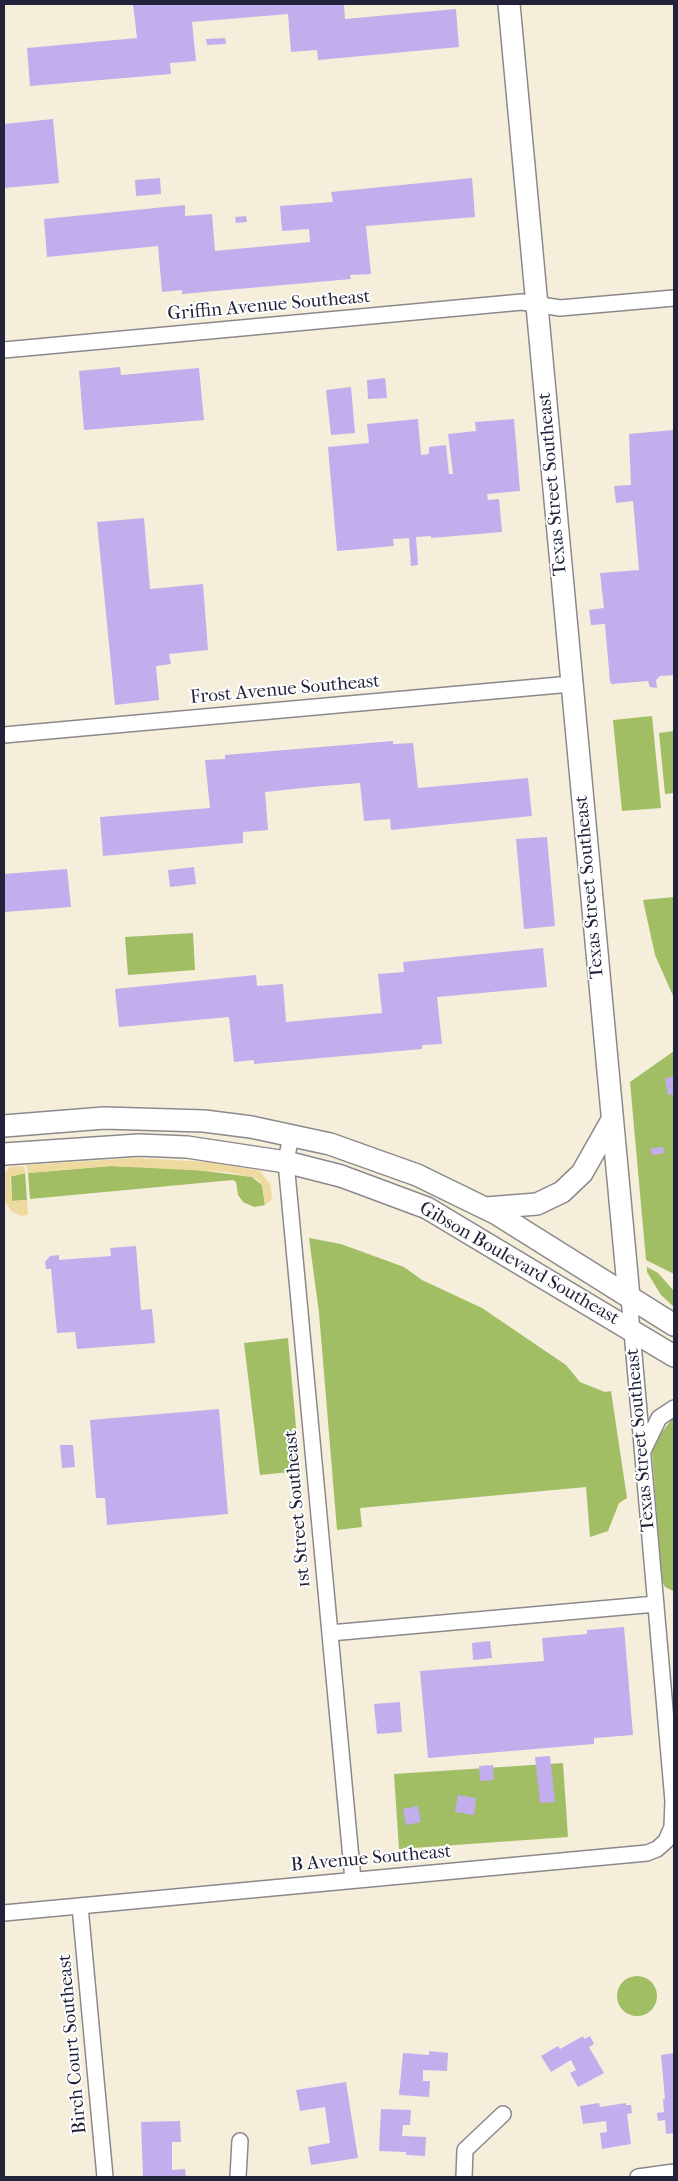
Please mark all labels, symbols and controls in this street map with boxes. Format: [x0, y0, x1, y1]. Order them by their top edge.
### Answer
street label: Griffin Avenue Southeast [167, 286, 371, 326]
street label: Texas Street Southeast [534, 391, 572, 577]
street label: Frost Avenue Southeast [189, 670, 381, 710]
street label: Texas Street Southeast [571, 794, 609, 980]
street label: Gibson Boulevard Southeast [415, 1197, 623, 1331]
street label: Texas Street Southeast [622, 1347, 660, 1533]
street label: 1st Street Southeast [280, 1429, 316, 1589]
street label: B Avenue Southeast [290, 1841, 452, 1877]
street label: Birch Court Southeast [54, 1953, 92, 2135]

